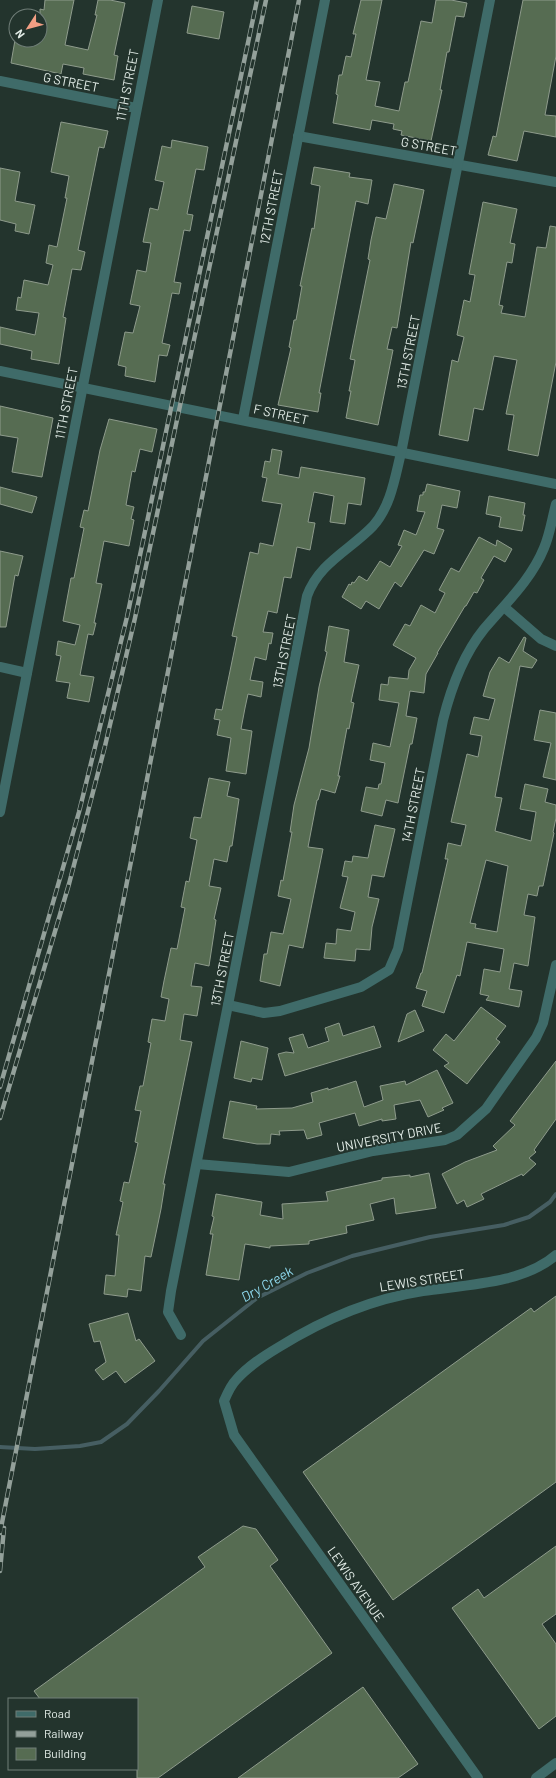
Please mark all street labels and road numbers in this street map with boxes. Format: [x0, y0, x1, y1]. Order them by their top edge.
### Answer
street label: 11TH STREET [112, 47, 142, 123]
street label: G STREET [42, 69, 100, 95]
street label: G STREET [400, 133, 458, 159]
street label: 12TH STREET [256, 168, 286, 246]
street label: 13TH STREET [393, 313, 423, 391]
street label: 11TH STREET [51, 365, 81, 441]
street label: F STREET [252, 400, 310, 428]
street label: 13TH STREET [269, 612, 299, 690]
street label: 14TH STREET [398, 766, 428, 844]
street label: 13TH STREET [207, 930, 237, 1008]
street label: UNIVERSITY DRIVE [335, 1119, 443, 1155]
street label: LEWIS STREET [378, 1265, 466, 1295]
street label: LEWIS AVENUE [324, 1543, 388, 1625]

